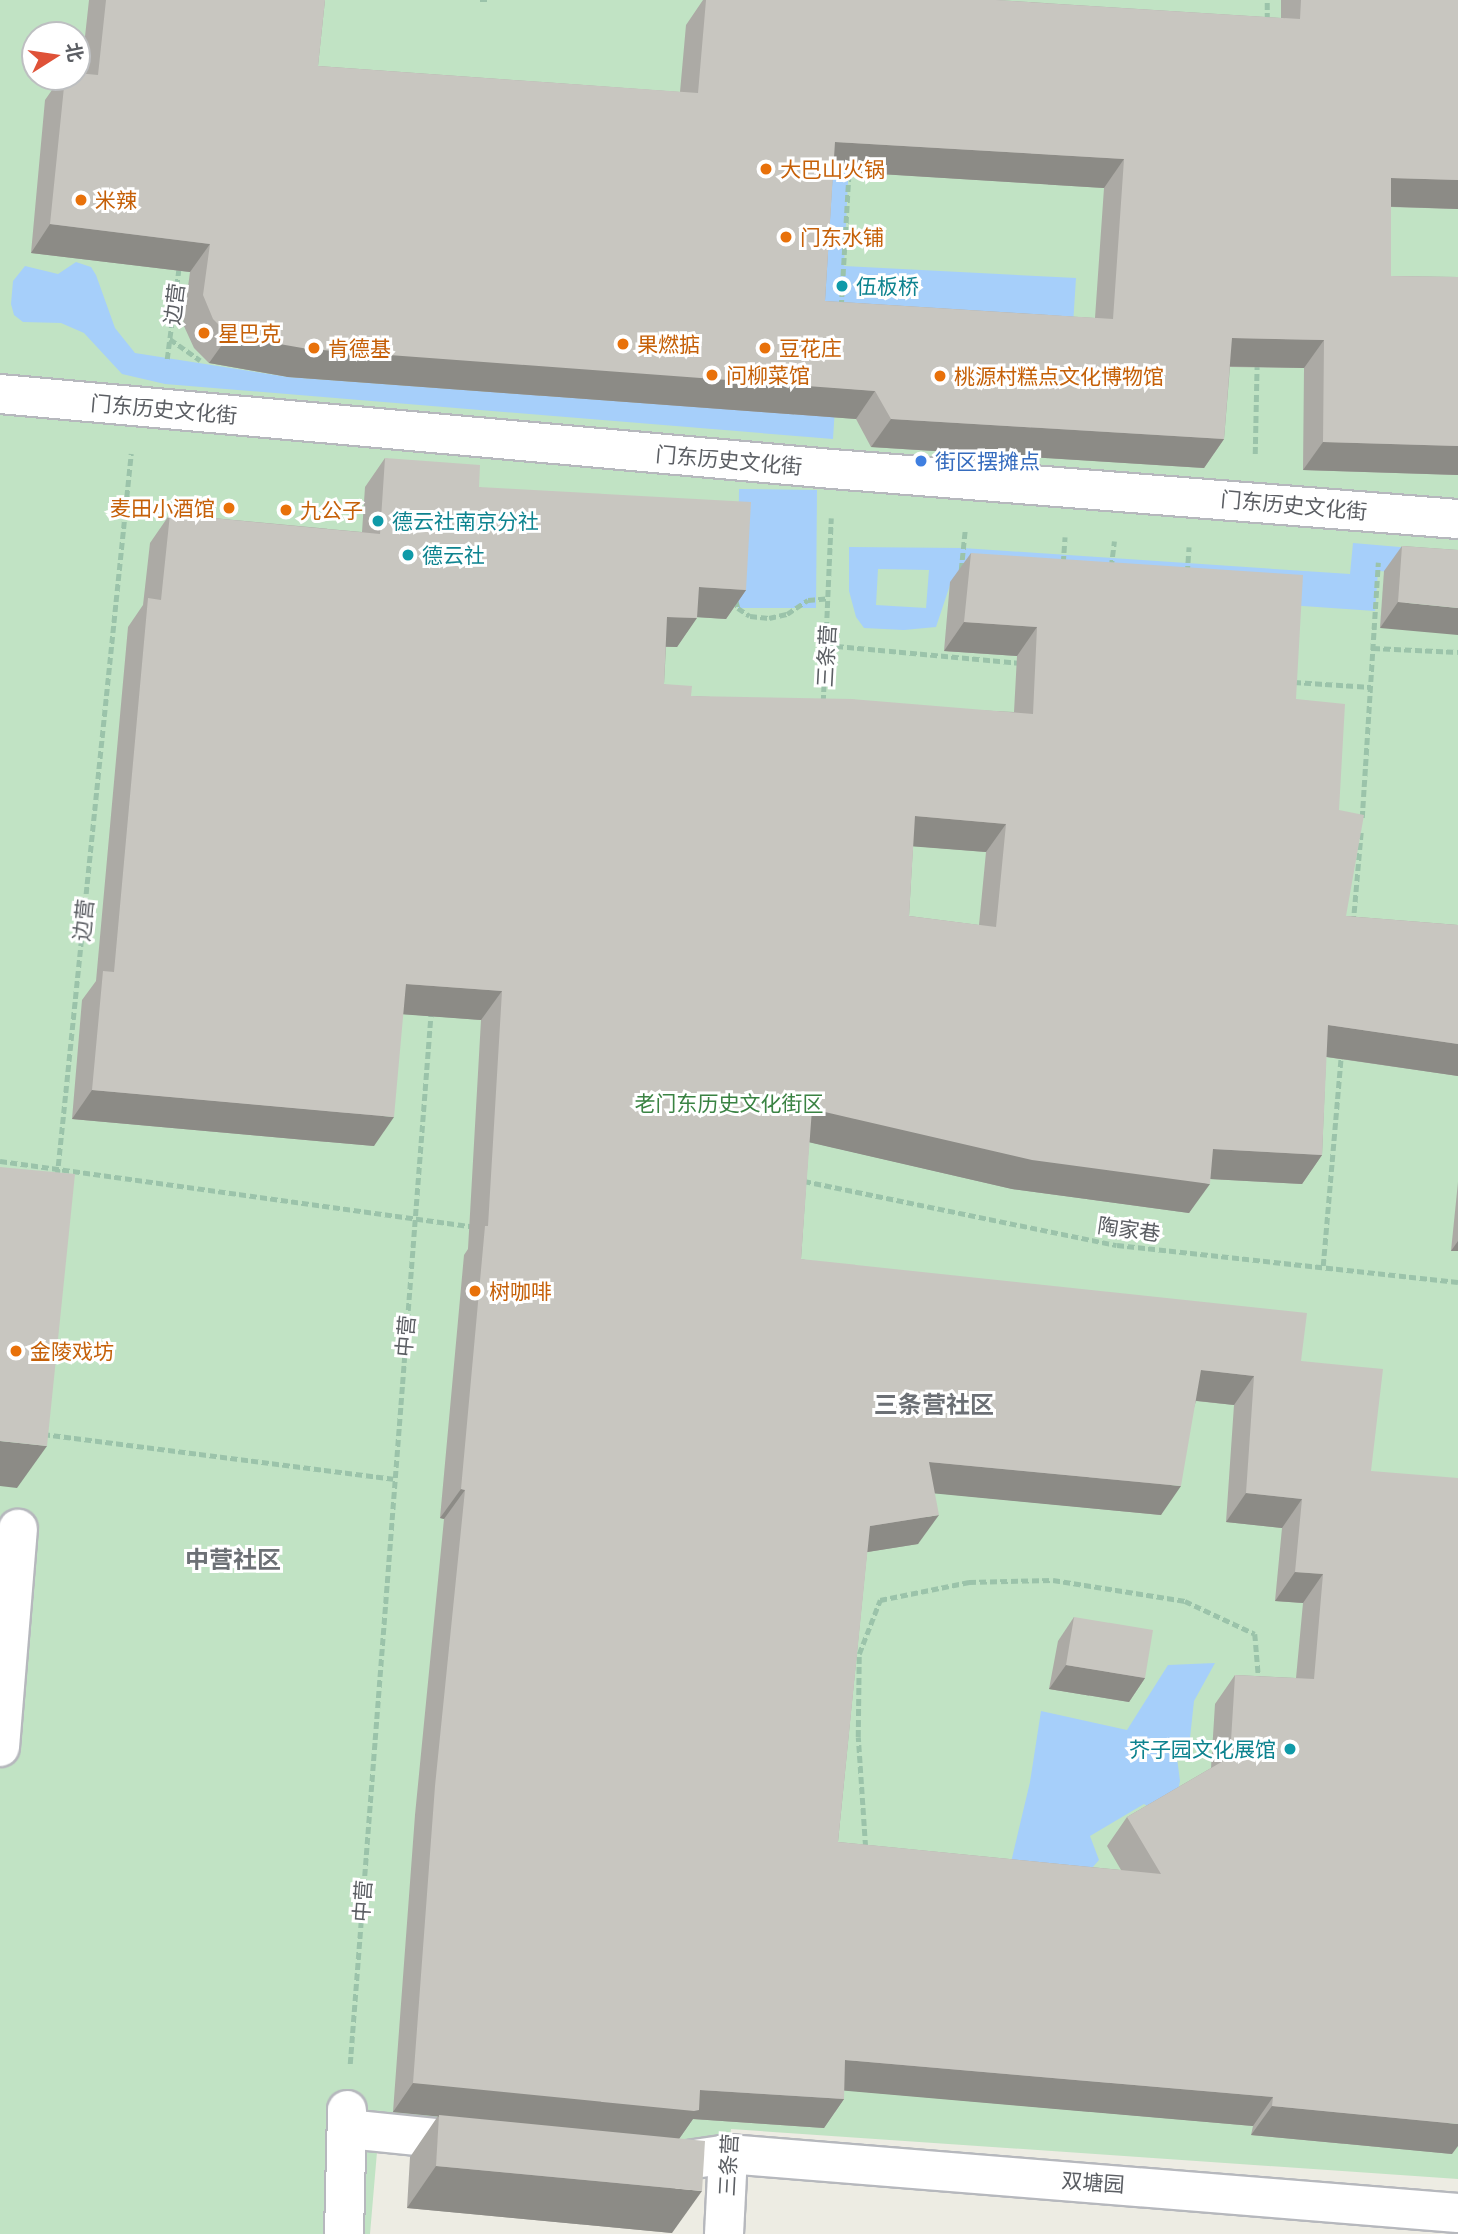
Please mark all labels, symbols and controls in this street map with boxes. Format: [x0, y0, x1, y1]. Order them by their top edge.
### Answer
north arrow [21, 21, 91, 91]
text: 北 [61, 40, 88, 64]
place label: 大巴山火锅 [780, 156, 885, 182]
marker: 大巴山火锅 [758, 161, 774, 177]
place label: 米辣 [95, 187, 137, 213]
marker: 米辣 [73, 192, 89, 208]
place label: 门东水铺 [800, 224, 884, 250]
marker: 门东水铺 [778, 229, 794, 245]
place label: 伍板桥 [856, 273, 919, 299]
marker: 伍板桥 [834, 278, 850, 294]
street label: 边营 [159, 282, 189, 326]
place label: 星巴克 [218, 320, 281, 346]
marker: 星巴克 [196, 325, 212, 341]
place label: 果燃掂 [637, 331, 700, 357]
place label: 肯德基 [328, 335, 391, 361]
place label: 豆花庄 [779, 335, 842, 361]
marker: 果燃掂 [615, 336, 631, 352]
marker: 肯德基 [306, 340, 322, 356]
marker: 豆花庄 [757, 340, 773, 356]
place label: 问柳菜馆 [726, 362, 810, 388]
place label: 桃源村糕点文化博物馆 [954, 363, 1164, 389]
marker: 问柳菜馆 [704, 367, 720, 383]
marker: 桃源村糕点文化博物馆 [932, 368, 948, 384]
street label: 门东历史文化街 [90, 390, 238, 428]
street label: 门东历史文化街 [655, 441, 803, 479]
place label: 街区摆摊点 [935, 448, 1040, 474]
marker: 街区摆摊点 [913, 453, 929, 469]
street label: 门东历史文化街 [1220, 486, 1368, 524]
place label: 麦田小酒馆 [110, 495, 215, 521]
place label: 九公子 [300, 497, 363, 523]
marker: 麦田小酒馆 [221, 500, 237, 516]
marker: 九公子 [278, 502, 294, 518]
place label: 德云社南京分社 [392, 508, 539, 534]
marker: 德云社南京分社 [370, 513, 386, 529]
place label: 德云社 [422, 542, 485, 568]
marker: 德云社 [400, 547, 416, 563]
street label: 三条营 [812, 624, 840, 688]
street label: 边营 [68, 898, 98, 942]
park label: 老门东历史文化街区 [635, 1090, 823, 1116]
street label: 陶家巷 [1096, 1212, 1162, 1246]
place label: 树咖啡 [489, 1278, 552, 1304]
marker: 树咖啡 [467, 1283, 483, 1299]
street label: 中营 [391, 1314, 419, 1358]
place label: 金陵戏坊 [30, 1338, 114, 1364]
marker: 金陵戏坊 [8, 1343, 24, 1359]
district label: 三条营社区 [874, 1391, 994, 1419]
district label: 中营社区 [185, 1546, 281, 1574]
place label: 芥子园文化展馆 [1129, 1736, 1276, 1762]
marker: 芥子园文化展馆 [1282, 1741, 1298, 1757]
street label: 中营 [348, 1879, 376, 1923]
street label: 三条营 [714, 2133, 742, 2197]
street label: 双塘园 [1061, 2167, 1125, 2197]

